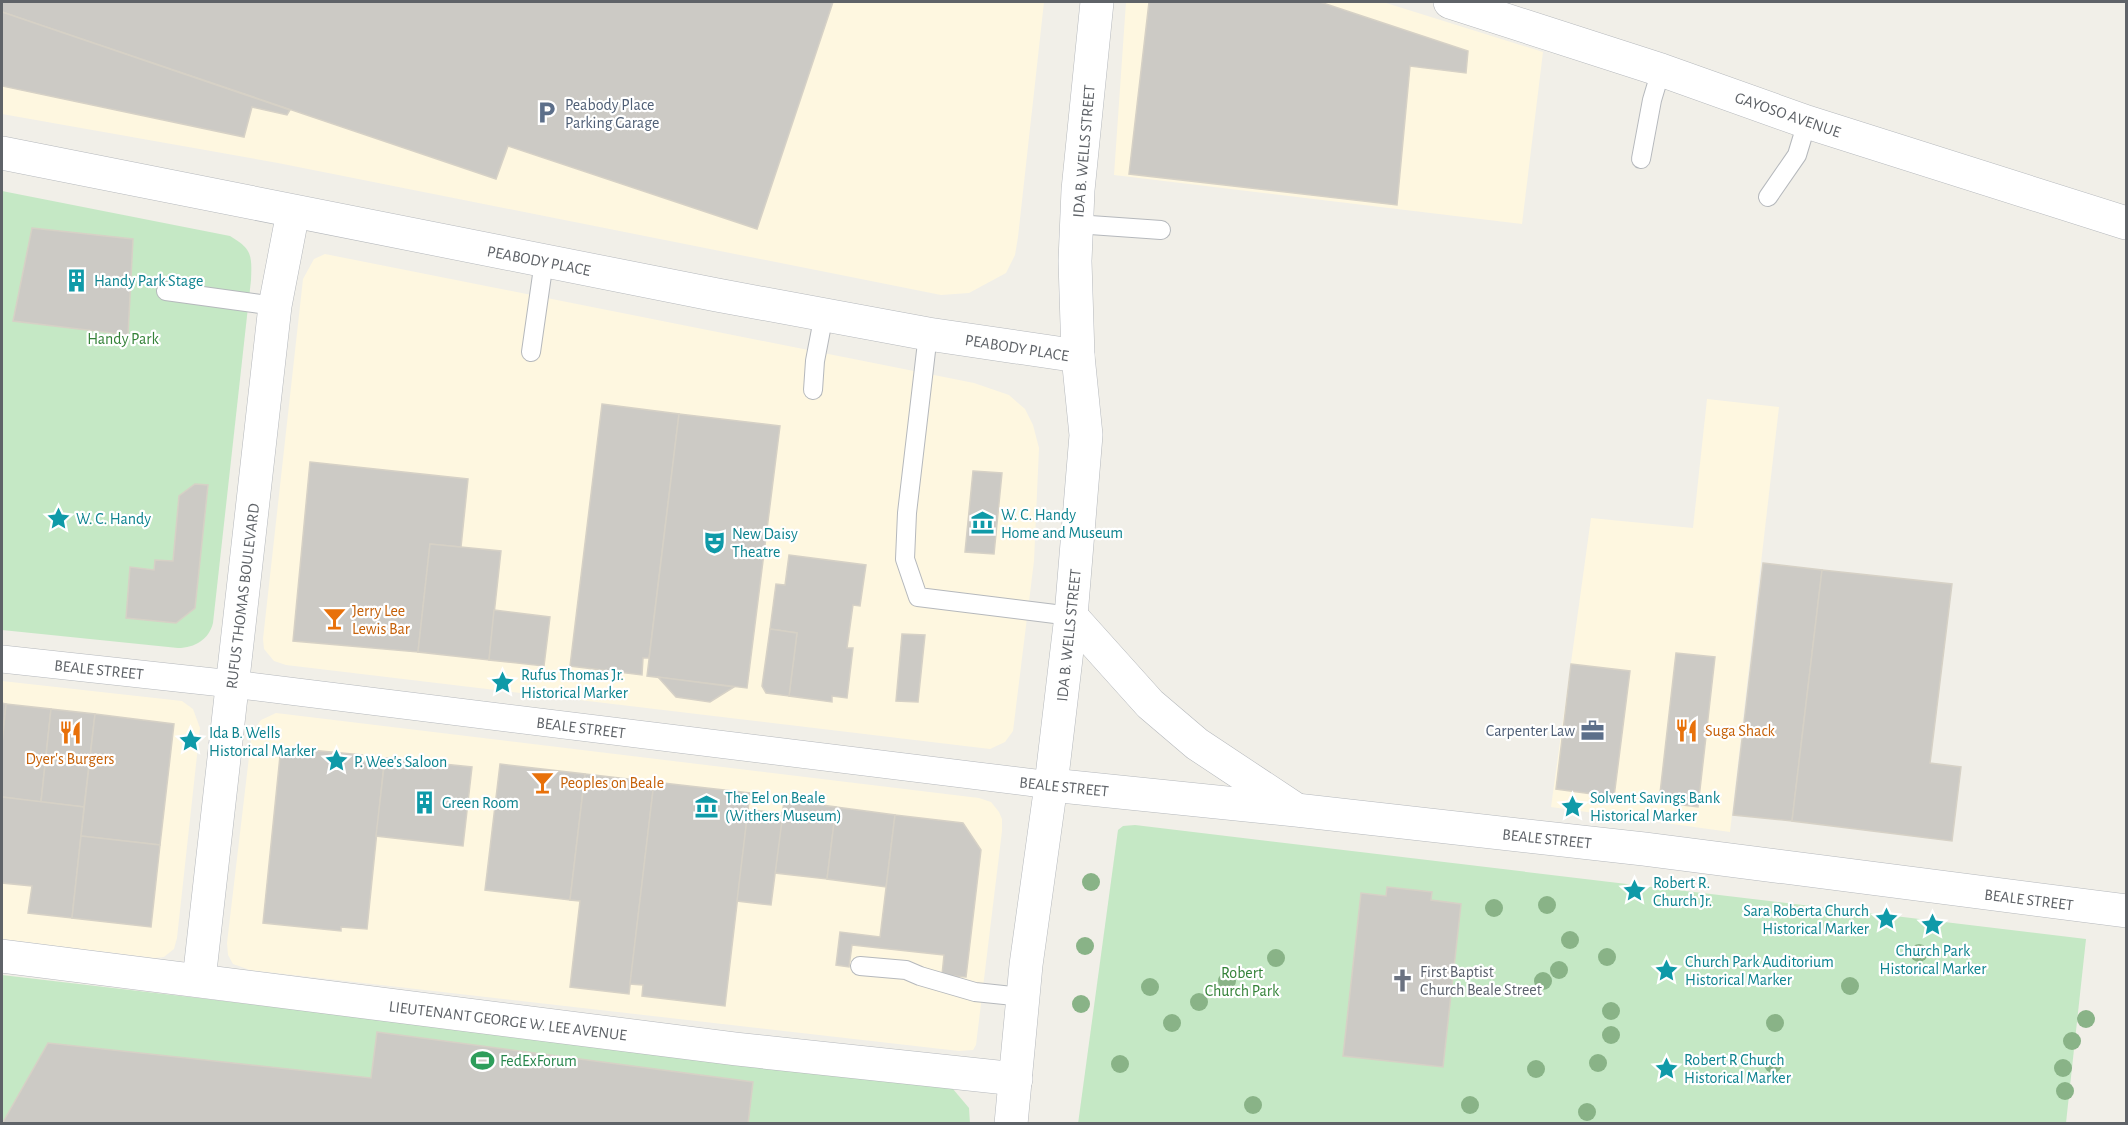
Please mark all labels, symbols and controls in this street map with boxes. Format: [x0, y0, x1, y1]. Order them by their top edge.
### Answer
street label: IDA B. WELLS STREET [1070, 84, 1098, 218]
street label: GAYOSO AVENUE [1733, 89, 1843, 141]
place label: Peabody Place Parking Garage [565, 97, 659, 131]
parking icon: Peabody Place Parking Garage [534, 100, 560, 126]
street label: PEABODY PLACE [486, 243, 592, 279]
building icon: Handy Park Stage [63, 267, 89, 293]
place label: Handy Park Stage [94, 273, 203, 290]
park label: Handy Park [87, 331, 159, 348]
street label: PEABODY PLACE [964, 332, 1070, 364]
street label: RUFUS THOMAS BOULEVARD [224, 502, 262, 690]
place icon: W. C. Handy [45, 505, 71, 531]
place label: W. C. Handy Home and Museum [1001, 507, 1123, 541]
museum icon: W. C. Handy Home and Museum [970, 510, 996, 536]
place label: W. C. Handy [76, 511, 151, 528]
place label: New Daisy Theatre [732, 526, 798, 560]
theatre icon: New Daisy Theatre [701, 529, 727, 555]
street label: IDA B. WELLS STREET [1054, 568, 1084, 702]
place label: Jerry Lee Lewis Bar [352, 603, 411, 637]
bar icon: Jerry Lee Lewis Bar [321, 606, 347, 632]
street label: BEALE STREET [53, 657, 145, 683]
place label: Rufus Thomas Jr. Historical Marker [521, 667, 629, 701]
place icon: Rufus Thomas Jr. Historical Marker [490, 670, 516, 696]
street label: BEALE STREET [535, 715, 627, 741]
office icon: Carpenter Law [1580, 717, 1606, 743]
restaurant icon: Suga Shack [1674, 717, 1700, 743]
restaurant icon: Dyer's Burgers [57, 720, 83, 746]
place label: Carpenter Law [1486, 723, 1575, 739]
place label: Suga Shack [1705, 723, 1776, 739]
place label: Ida B. Wells Historical Marker [209, 725, 317, 759]
place icon: Ida B. Wells Historical Marker [178, 728, 204, 754]
place icon: P. Wee's Saloon [323, 748, 349, 774]
place label: Dyer's Burgers [25, 751, 115, 768]
place label: P. Wee's Saloon [354, 754, 447, 770]
bar icon: Peoples on Beale [529, 769, 555, 795]
street label: BEALE STREET [1018, 774, 1110, 800]
place label: Peoples on Beale [560, 775, 664, 791]
building icon: Green Room [411, 789, 437, 815]
place label: The Eel on Beale (Withers Museum) [725, 790, 842, 824]
place label: Solvent Savings Bank Historical Marker [1590, 790, 1721, 824]
museum icon: The Eel on Beale (Withers Museum) [694, 793, 720, 819]
place icon: Solvent Savings Bank Historical Marker [1559, 793, 1585, 819]
place label: Green Room [442, 795, 519, 811]
street label: BEALE STREET [1501, 826, 1593, 852]
place label: Robert R. Church Jr. [1653, 875, 1712, 909]
place icon: Robert R. Church Jr. [1622, 878, 1648, 904]
street label: BEALE STREET [1983, 887, 2075, 913]
place label: Sara Roberta Church Historical Marker [1743, 903, 1870, 937]
place icon: Sara Roberta Church Historical Marker [1874, 906, 1900, 932]
place icon: Church Park Historical Marker [1920, 912, 1946, 938]
place label: Church Park Historical Marker [1880, 943, 1987, 977]
place label: Church Park Auditorium Historical Marker [1685, 954, 1834, 988]
place icon: Church Park Auditorium Historical Marker [1654, 957, 1680, 983]
place label: First Baptist Church Beale Street [1420, 964, 1542, 998]
park label: Robert Church Park [1205, 965, 1280, 999]
church icon: First Baptist Church Beale Street [1389, 967, 1415, 993]
street label: LIEUTENANT GEORGE W. LEE AVENUE [388, 998, 628, 1044]
sports icon: FedExForum [469, 1047, 495, 1073]
place label: Robert R Church Historical Marker [1684, 1052, 1792, 1086]
place label: FedExForum [500, 1053, 577, 1069]
place icon: Robert R Church Historical Marker [1653, 1055, 1679, 1081]

